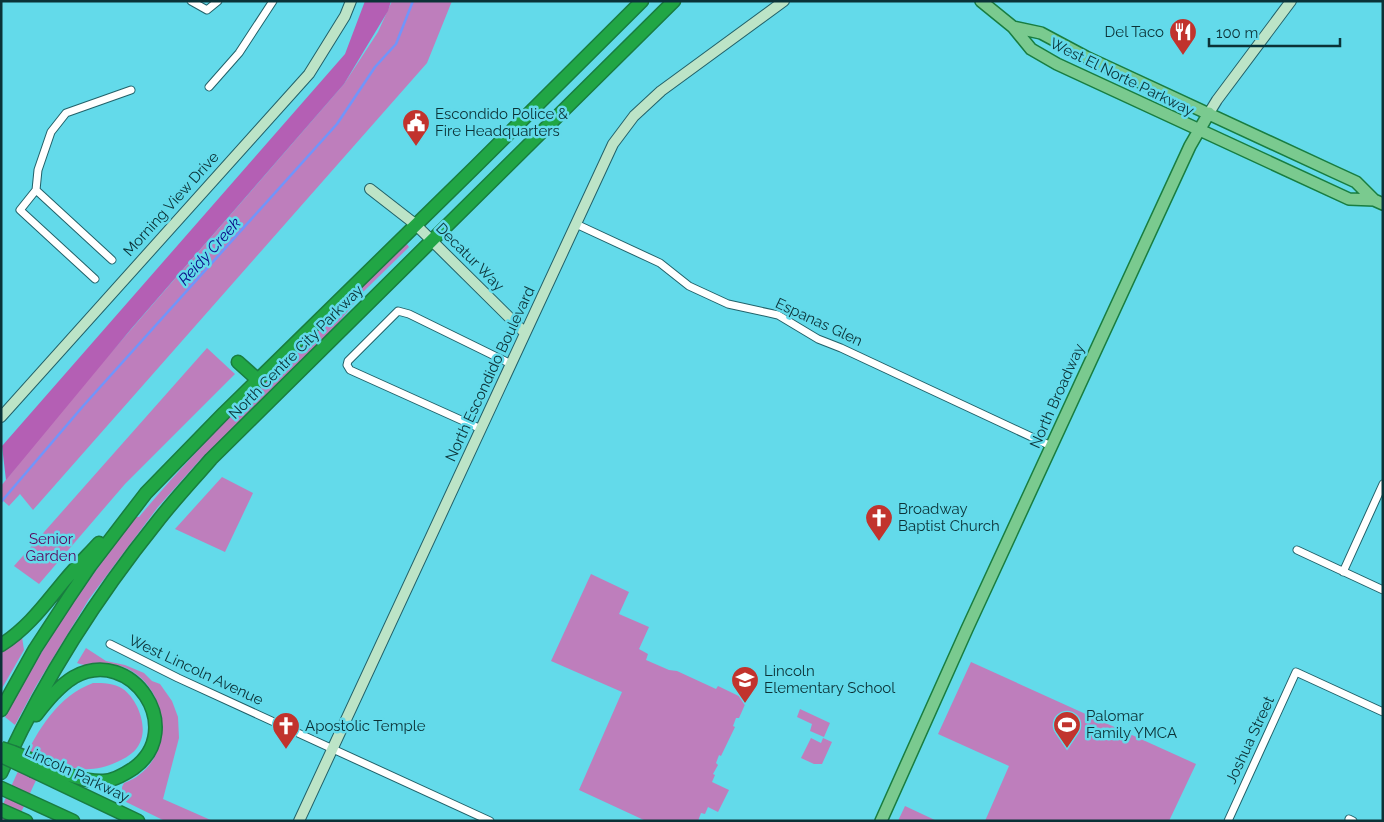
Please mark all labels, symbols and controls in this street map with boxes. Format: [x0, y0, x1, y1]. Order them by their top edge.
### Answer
scale bar [1209, 15, 1340, 47]
restaurant icon: Del Taco [1168, 17, 1198, 56]
place label: Del Taco [1105, 23, 1164, 41]
text: 100 m [1216, 24, 1258, 42]
street label: West El Norte Parkway [1047, 34, 1197, 120]
place label: Escondido Police & Fire Headquarters [435, 105, 568, 140]
public building icon: Escondido Police & Fire Headquarters [401, 108, 431, 147]
street label: Morning View Drive [119, 148, 223, 260]
water label: Reidy Creek [174, 213, 245, 289]
street label: Decatur Way [432, 219, 508, 295]
street label: North Centre City Parkway [225, 281, 367, 423]
street label: North Escondido Boulevard [441, 284, 539, 464]
street label: Espanas Glen [773, 294, 865, 350]
street label: North Broadway [1026, 341, 1088, 451]
place label: Broadway Baptist Church [898, 500, 1000, 535]
church icon: Broadway Baptist Church [864, 503, 894, 542]
park label: Senior Garden [26, 530, 76, 565]
street label: West Lincoln Avenue [126, 631, 266, 709]
place label: Lincoln Elementary School [764, 662, 896, 697]
school or university icon: Lincoln Elementary School [730, 665, 760, 704]
street label: Joshua Street [1222, 693, 1278, 787]
place label: Palomar Family YMCA [1086, 707, 1177, 742]
sports icon: Palomar Family YMCA [1052, 710, 1082, 749]
church icon: Apostolic Temple [271, 711, 301, 750]
place label: Apostolic Temple [305, 717, 426, 735]
street label: Lincoln Parkway [22, 742, 132, 806]

